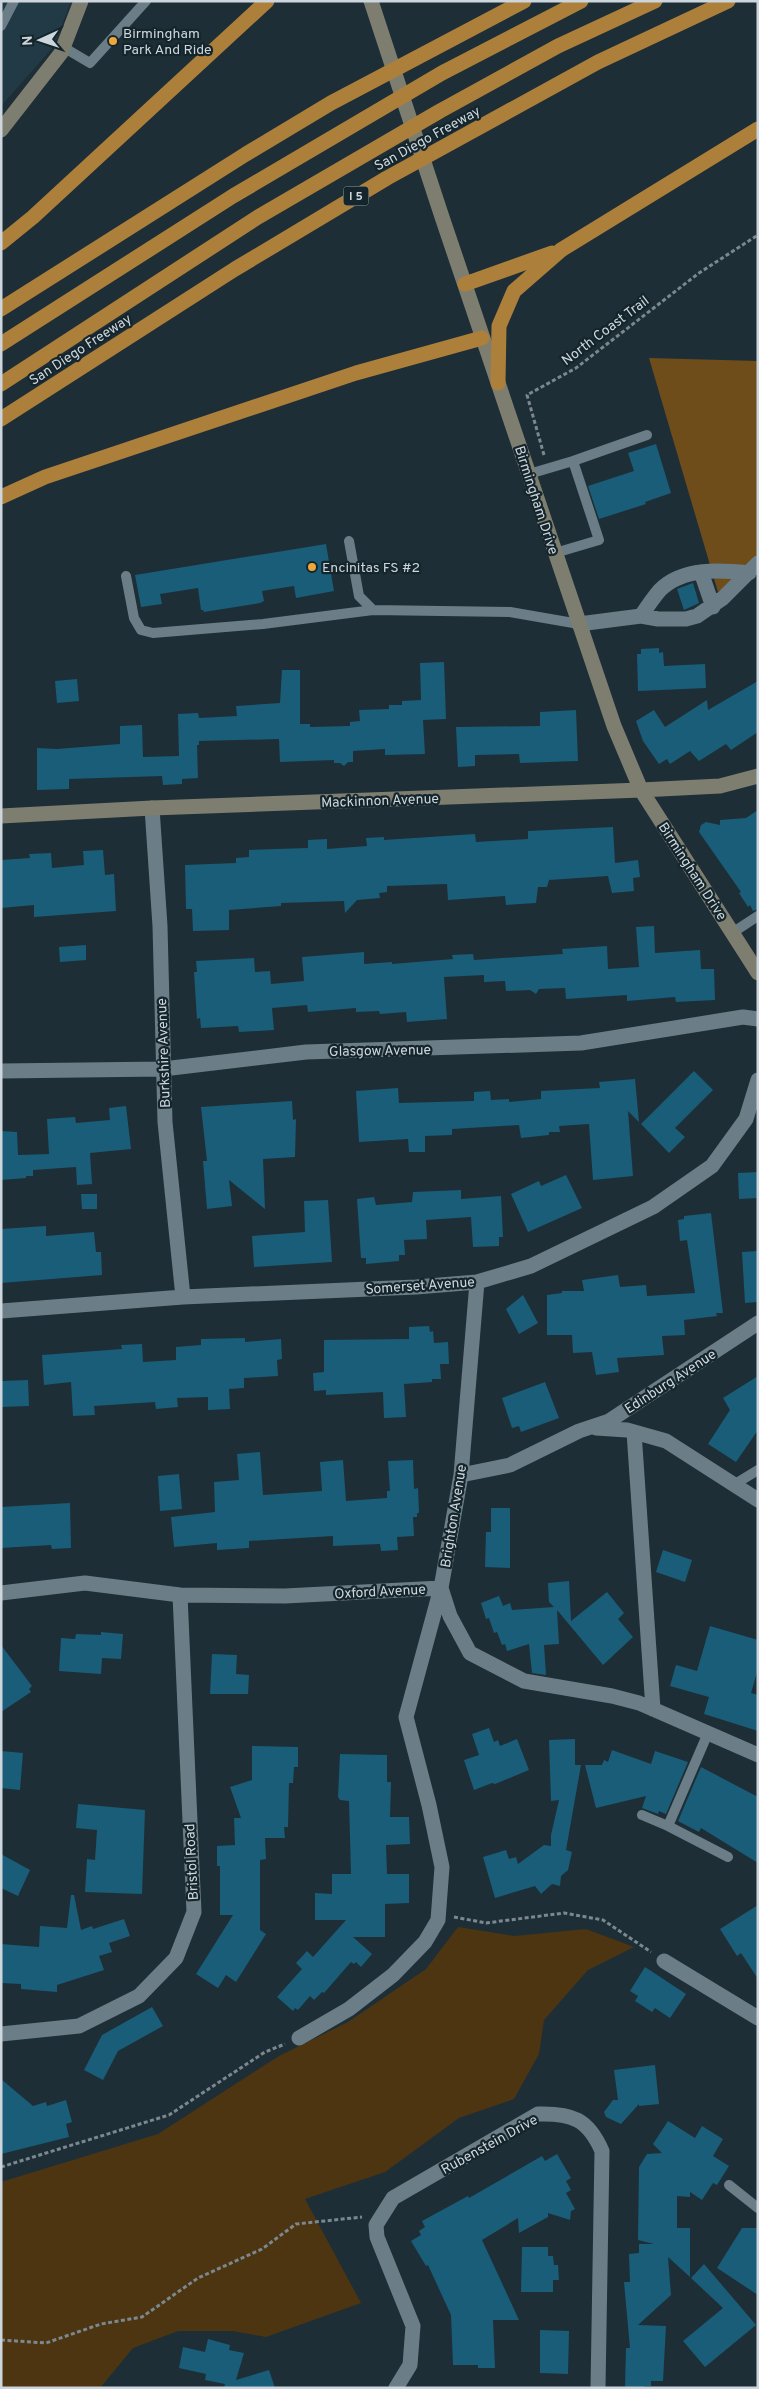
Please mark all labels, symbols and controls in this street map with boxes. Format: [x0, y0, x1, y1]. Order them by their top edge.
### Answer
north arrow [15, 15, 65, 65]
place label: Birmingham Park And Ride [123, 26, 212, 59]
text: N [20, 35, 37, 46]
marker: Birmingham Park And Ride [107, 35, 119, 47]
street label: San Diego Freeway [372, 103, 484, 175]
road number: I 5 [344, 187, 368, 206]
street label: North Coast Trail [559, 293, 653, 370]
street label: San Diego Freeway [26, 311, 135, 390]
street label: Birmingham Drive [510, 444, 561, 557]
place label: Encinitas FS #2 [322, 560, 420, 577]
marker: Encinitas FS #2 [306, 561, 318, 573]
street label: Mackinnon Avenue [321, 791, 439, 812]
street label: Birmingham Drive [654, 820, 730, 924]
street label: Burkshire Avenue [154, 998, 175, 1108]
street label: Glasgow Avenue [329, 1042, 431, 1061]
street label: Somerset Avenue [365, 1274, 475, 1299]
street label: Edinburg Avenue [622, 1346, 720, 1418]
street label: Brighton Avenue [438, 1464, 471, 1569]
street label: Oxford Avenue [334, 1582, 426, 1603]
street label: Bristol Road [182, 1823, 203, 1901]
street label: Rubenstein Drive [439, 2112, 541, 2179]

